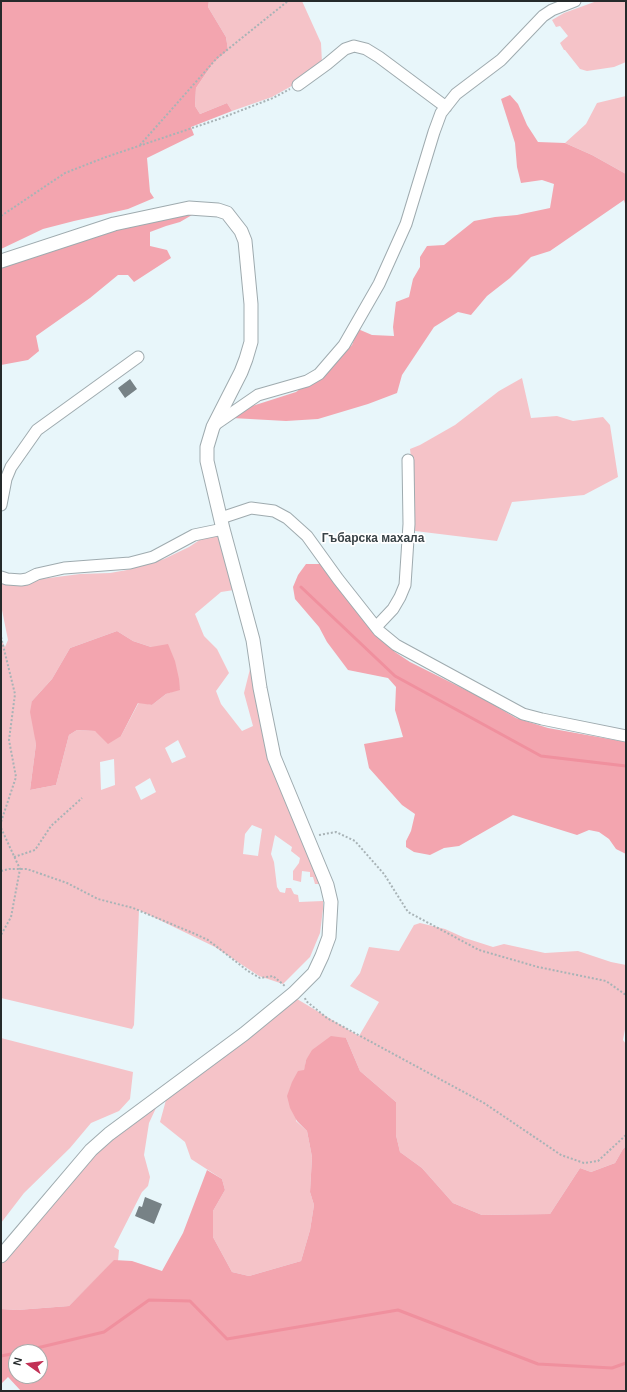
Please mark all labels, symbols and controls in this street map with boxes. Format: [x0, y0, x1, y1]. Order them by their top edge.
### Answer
district label: Гъбарска махала [322, 532, 424, 546]
north arrow [8, 1344, 48, 1384]
text: N [11, 1356, 24, 1367]

